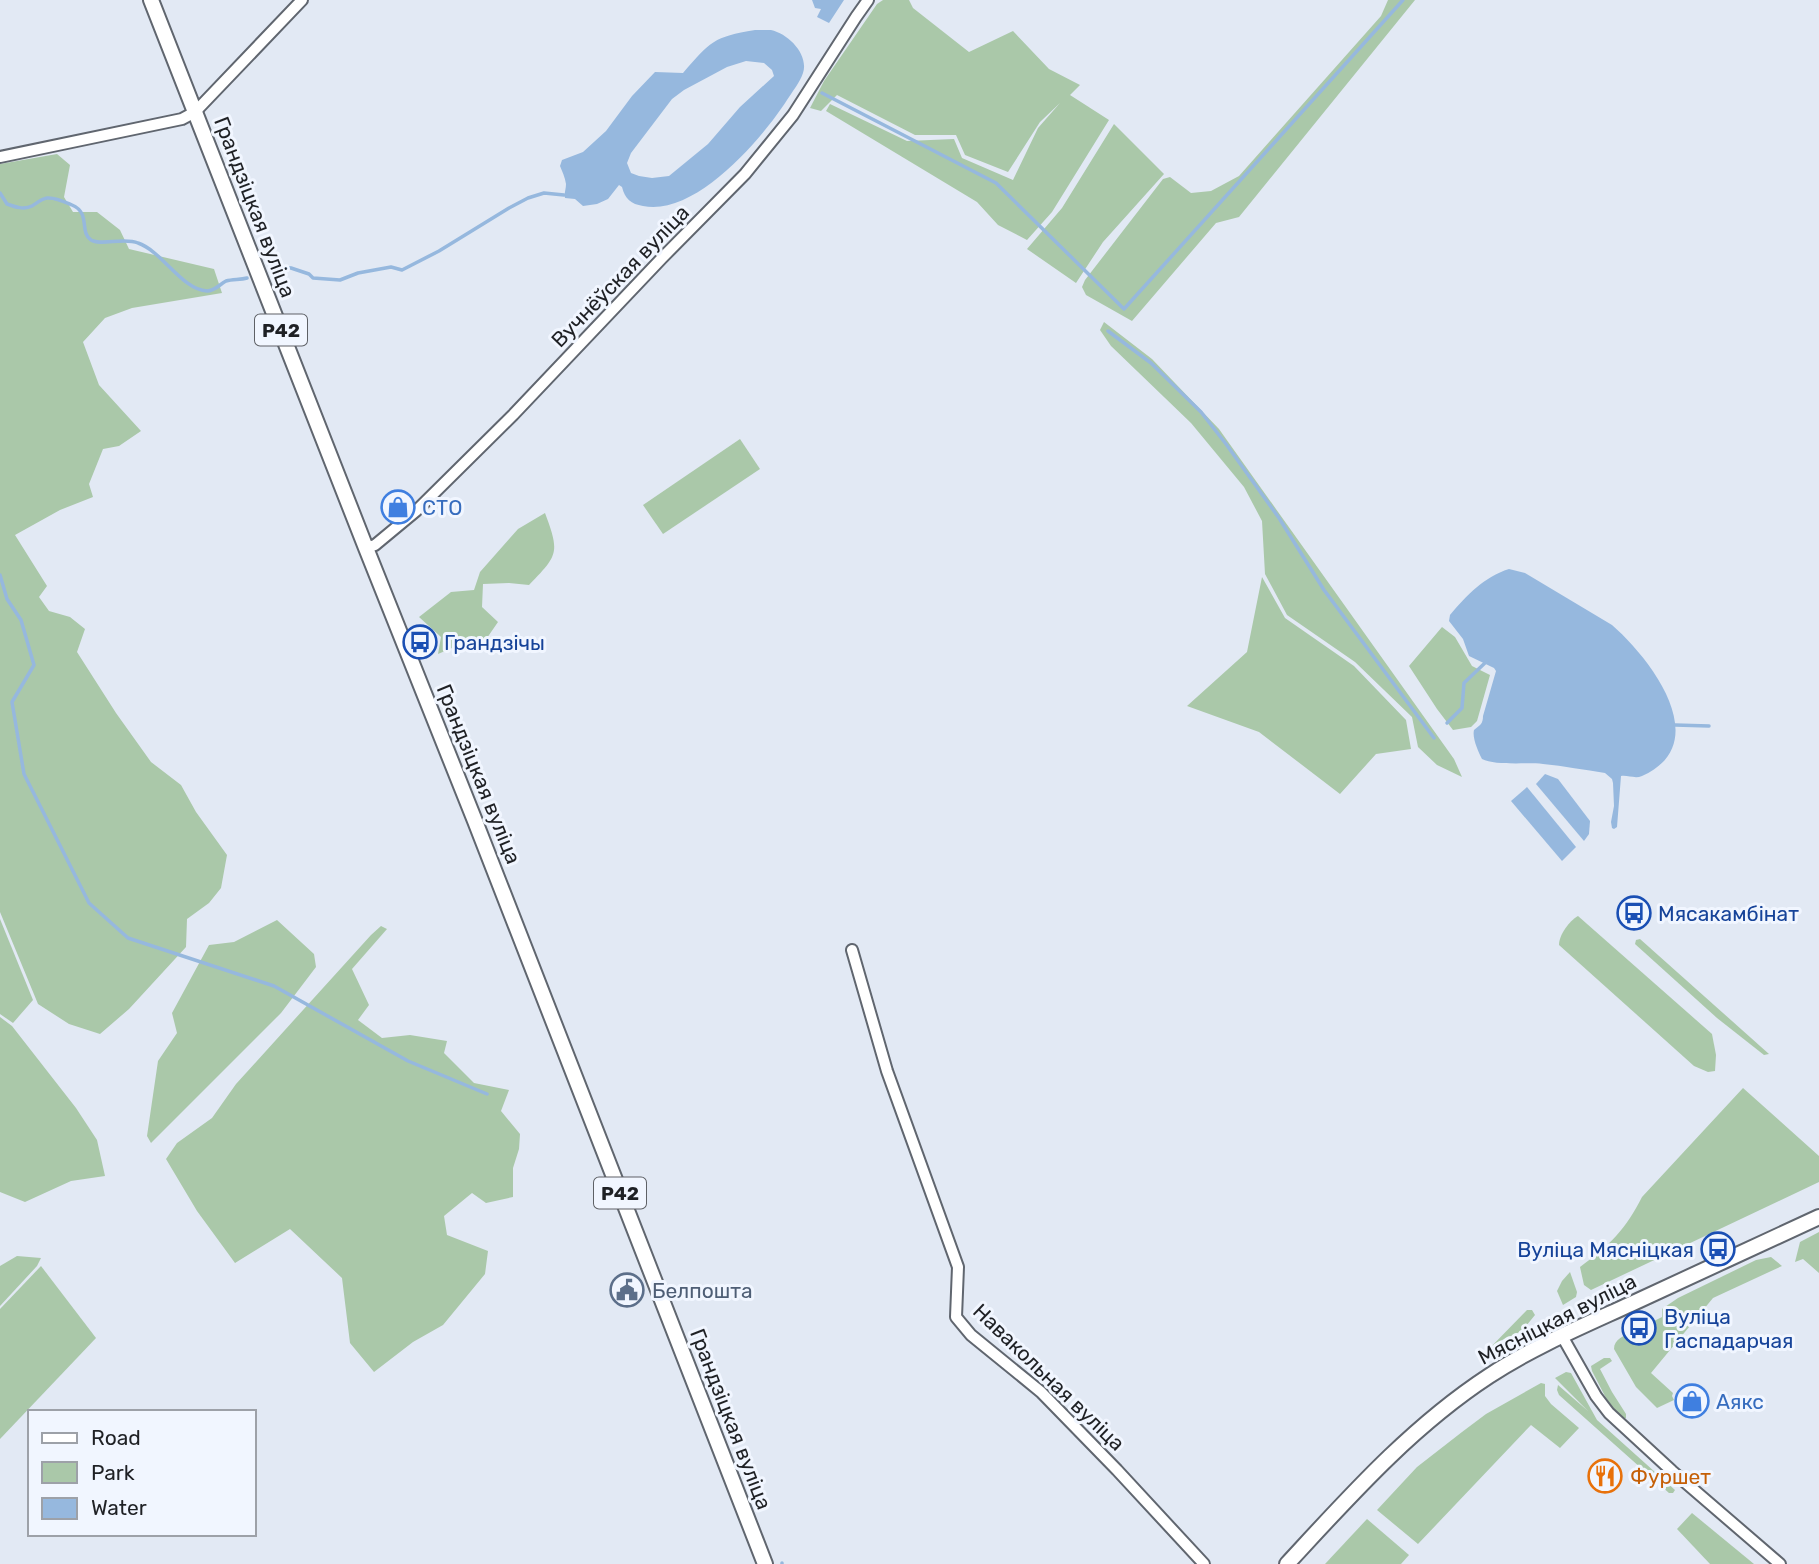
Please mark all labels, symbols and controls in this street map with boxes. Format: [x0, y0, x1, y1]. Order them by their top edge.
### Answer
street label: Грандзіцкая вуліца [209, 113, 301, 301]
street label: Вучнёўская вуліца [546, 200, 694, 352]
road number: Р42 [255, 314, 307, 346]
shop icon: СТО [379, 488, 417, 526]
place label: СТО [422, 495, 462, 520]
bus stop icon: Грандзічы [401, 623, 439, 661]
place label: Грандзічы [444, 630, 545, 655]
street label: Грандзіцкая вуліца [432, 681, 526, 867]
bus stop icon: Мясакамбінат [1615, 894, 1653, 932]
place label: Мясакамбінат [1658, 901, 1799, 926]
road number: Р42 [594, 1177, 646, 1208]
bus stop icon: Вуліца Мясніцкая [1699, 1230, 1737, 1268]
place label: Вуліца Мясніцкая [1517, 1237, 1694, 1262]
street label: Мясніцкая вуліца [1474, 1268, 1640, 1370]
public building icon: Белпошта [608, 1271, 646, 1309]
place label: Белпошта [652, 1278, 753, 1303]
street label: Навакольная вуліца [968, 1298, 1130, 1456]
place label: Вуліца Гаспадарчая [1664, 1304, 1794, 1353]
bus stop icon: Вуліца Гаспадарчая [1620, 1309, 1658, 1347]
street label: Грандзіцкая вуліца [685, 1325, 777, 1513]
shop icon: Аякс [1673, 1382, 1711, 1420]
place label: Аякс [1716, 1389, 1764, 1414]
legend [28, 1410, 256, 1536]
text: Road [91, 1425, 141, 1450]
restaurant icon: Фуршет [1586, 1457, 1624, 1495]
text: Park [91, 1460, 135, 1485]
place label: Фуршет [1630, 1464, 1711, 1489]
text: Water [91, 1495, 147, 1520]

